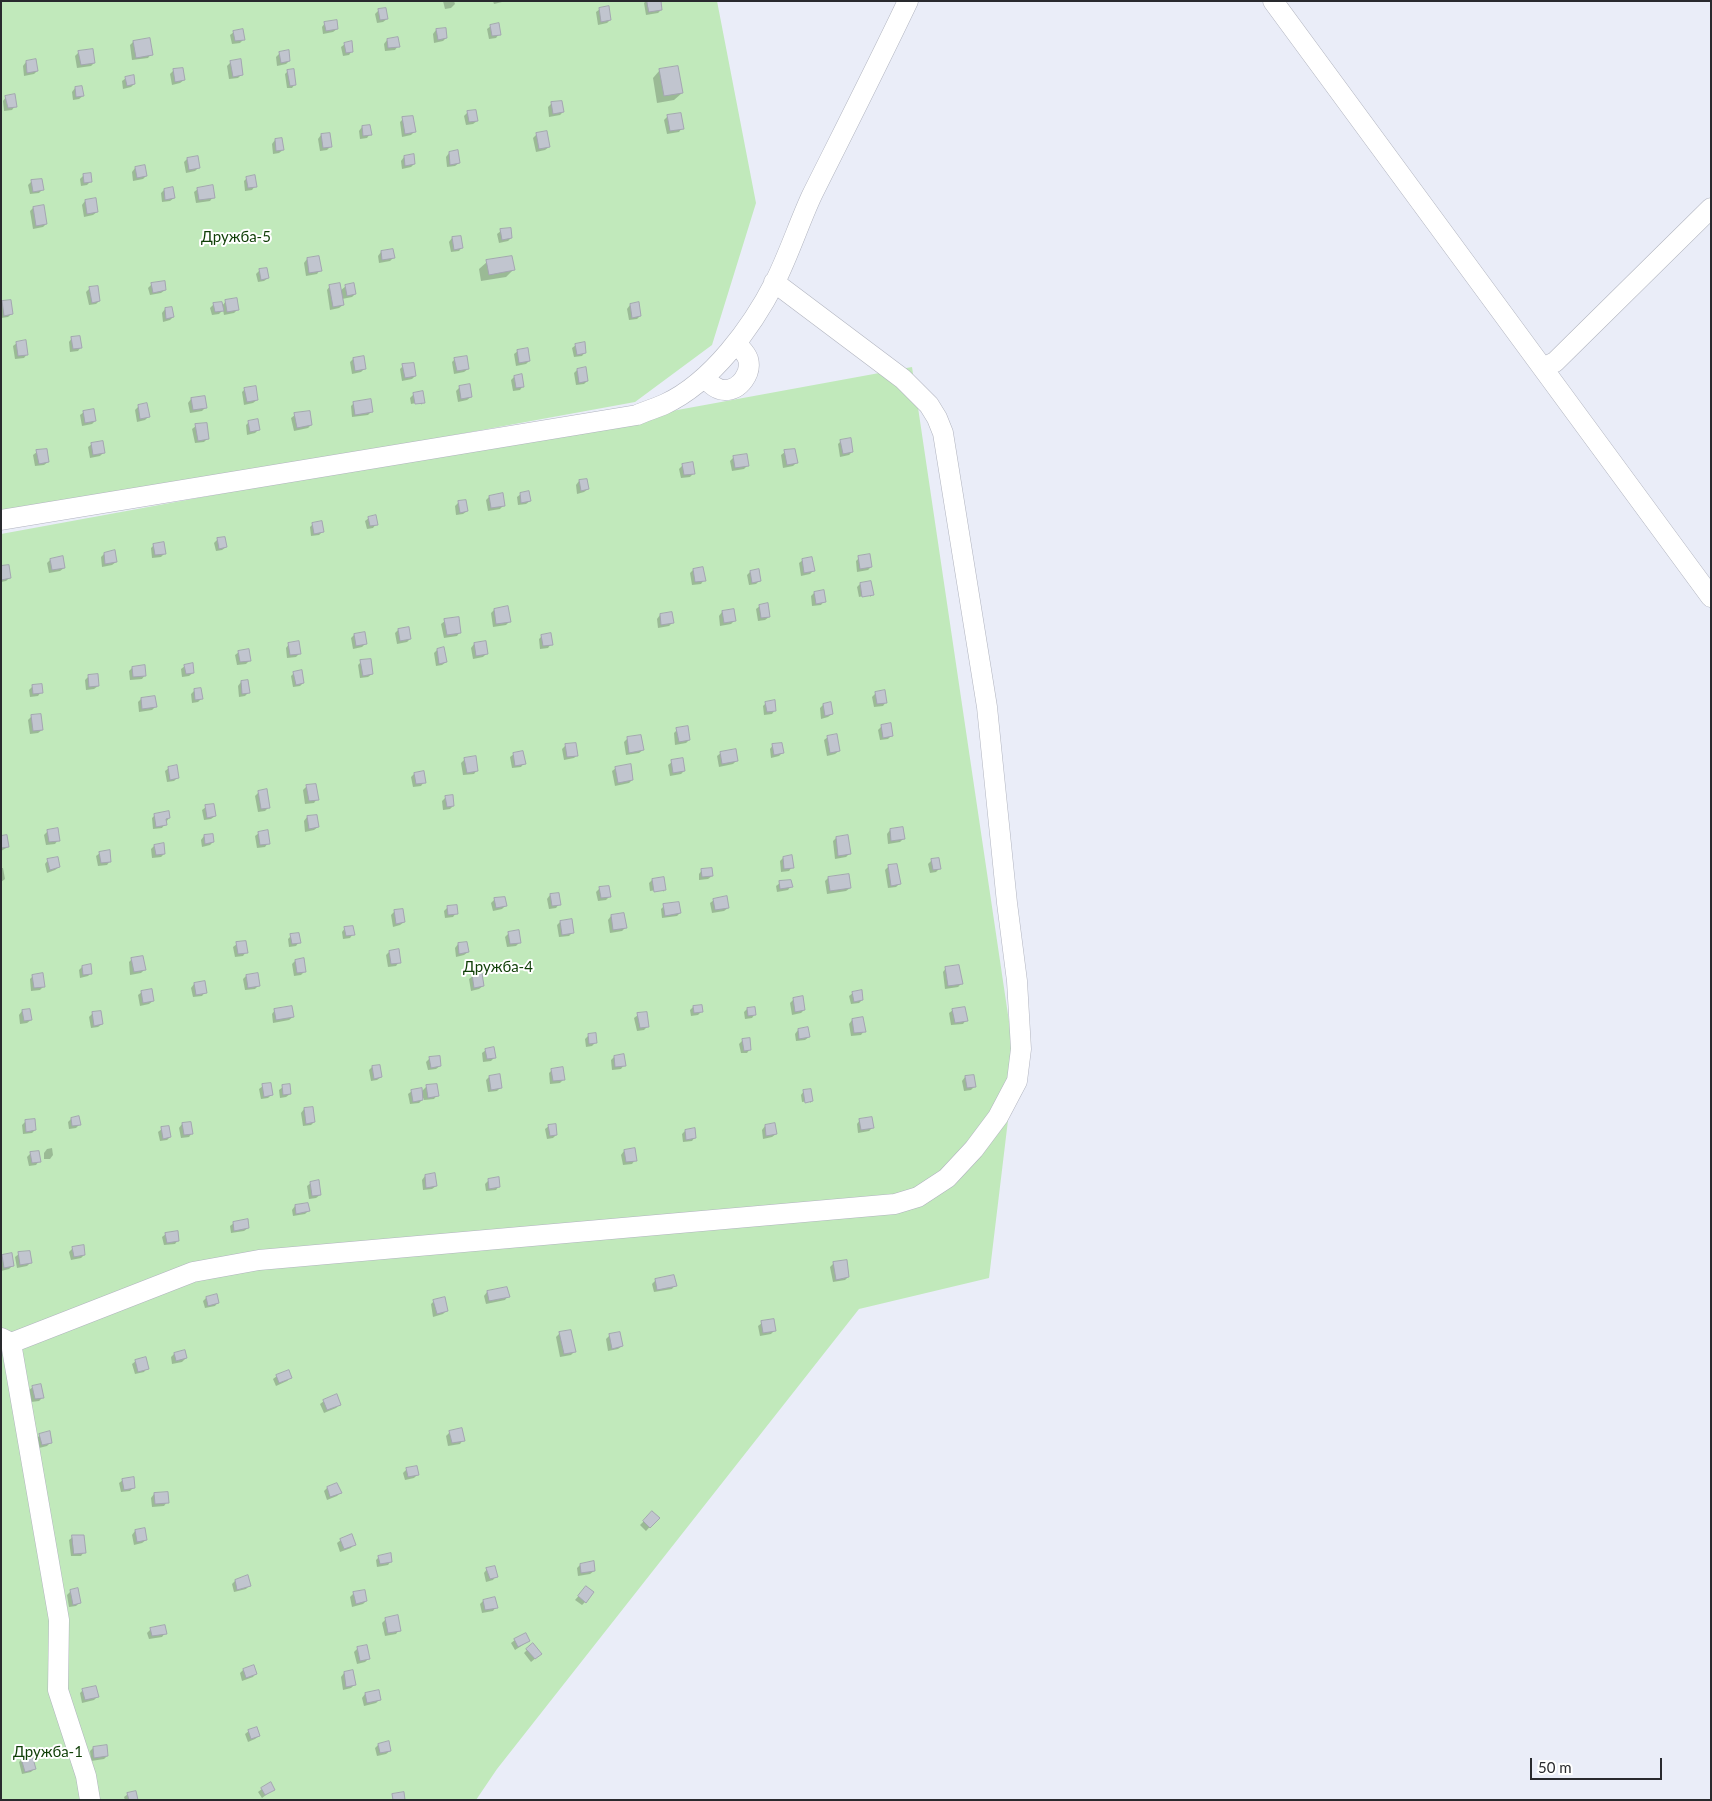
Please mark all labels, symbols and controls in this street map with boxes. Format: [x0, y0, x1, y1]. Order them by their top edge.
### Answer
park label: Дружба-5 [201, 228, 271, 246]
park label: Дружба-4 [463, 958, 533, 976]
park label: Дружба-1 [13, 1743, 83, 1761]
scale bar [1532, 1748, 1664, 1780]
text: 50 m [1538, 1758, 1572, 1776]

